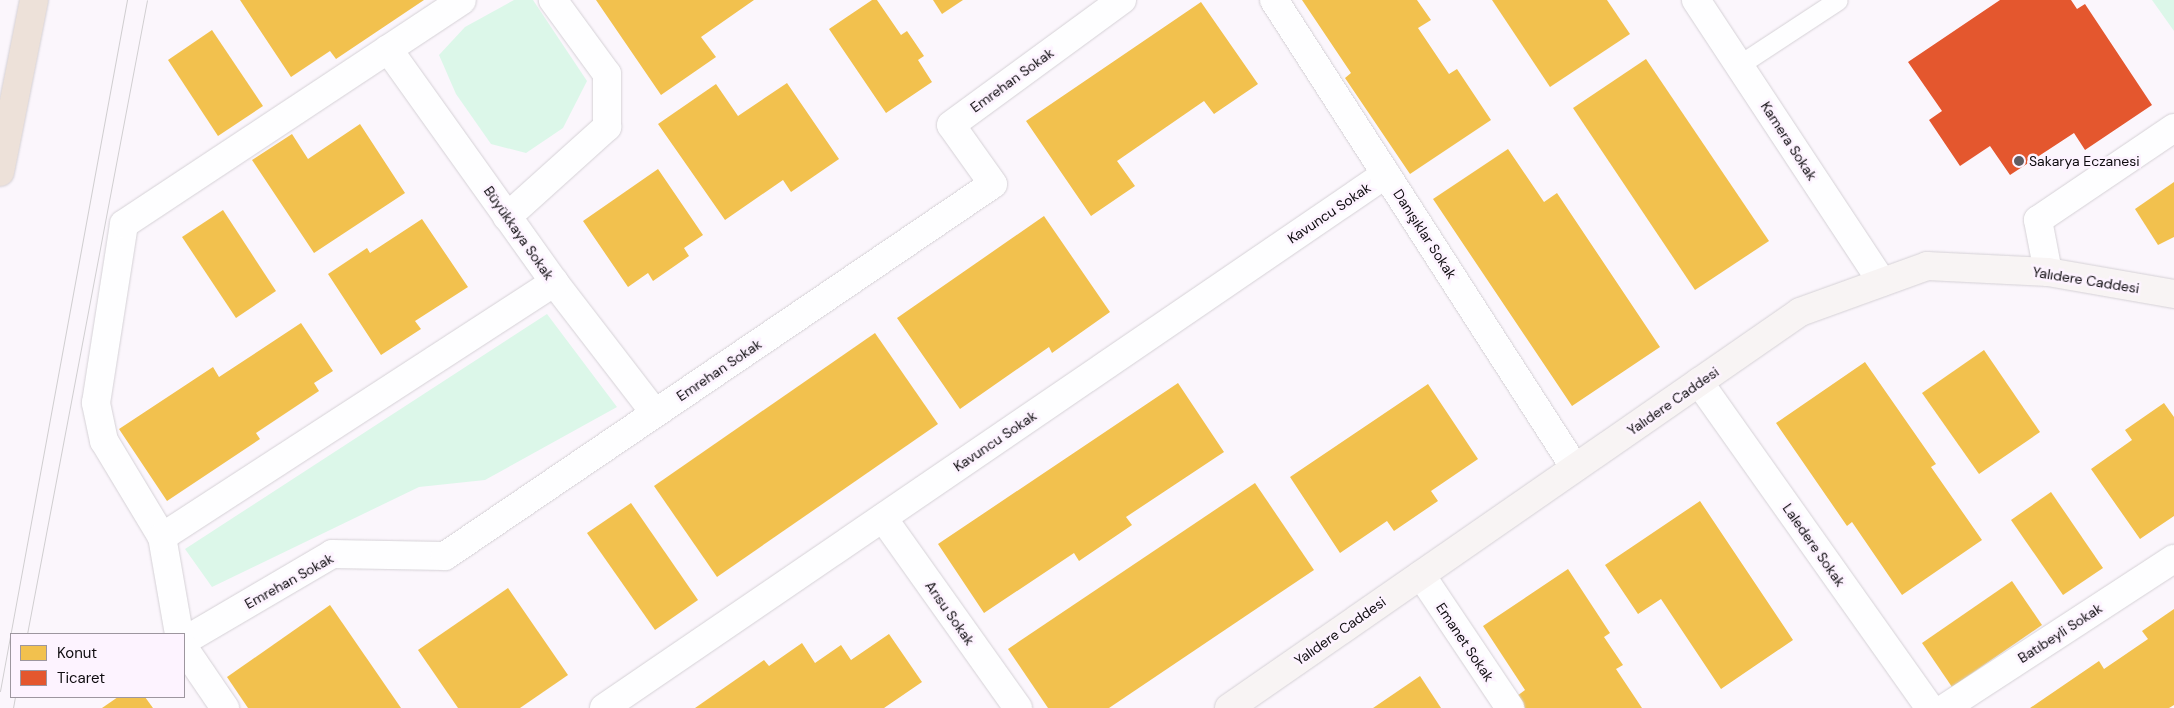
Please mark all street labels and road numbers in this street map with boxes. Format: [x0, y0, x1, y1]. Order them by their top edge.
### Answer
street label: Emrehan Sokak [967, 44, 1057, 116]
street label: Kamera Sokak [1757, 98, 1821, 184]
street label: Kavuncu Sokak [1284, 179, 1374, 247]
street label: Büyükkaya Sokak [480, 183, 558, 283]
street label: Danışıklar Sokak [1390, 186, 1460, 282]
street label: Yalıdere Caddesi [2031, 263, 2141, 297]
street label: Emrehan Sokak [673, 335, 765, 405]
street label: Yalıdere Caddesi [1624, 363, 1722, 439]
street label: Kavuncu Sokak [950, 407, 1040, 475]
street label: Laledere Sokak [1779, 500, 1849, 590]
street label: Emrehan Sokak [242, 550, 336, 612]
street label: Arısu Sokak [922, 578, 978, 648]
street label: Yalıdere Caddesi [1291, 593, 1389, 669]
street label: Emanet Sokak [1433, 600, 1497, 684]
street label: Batıbeyli Sokak [2015, 600, 2105, 666]

